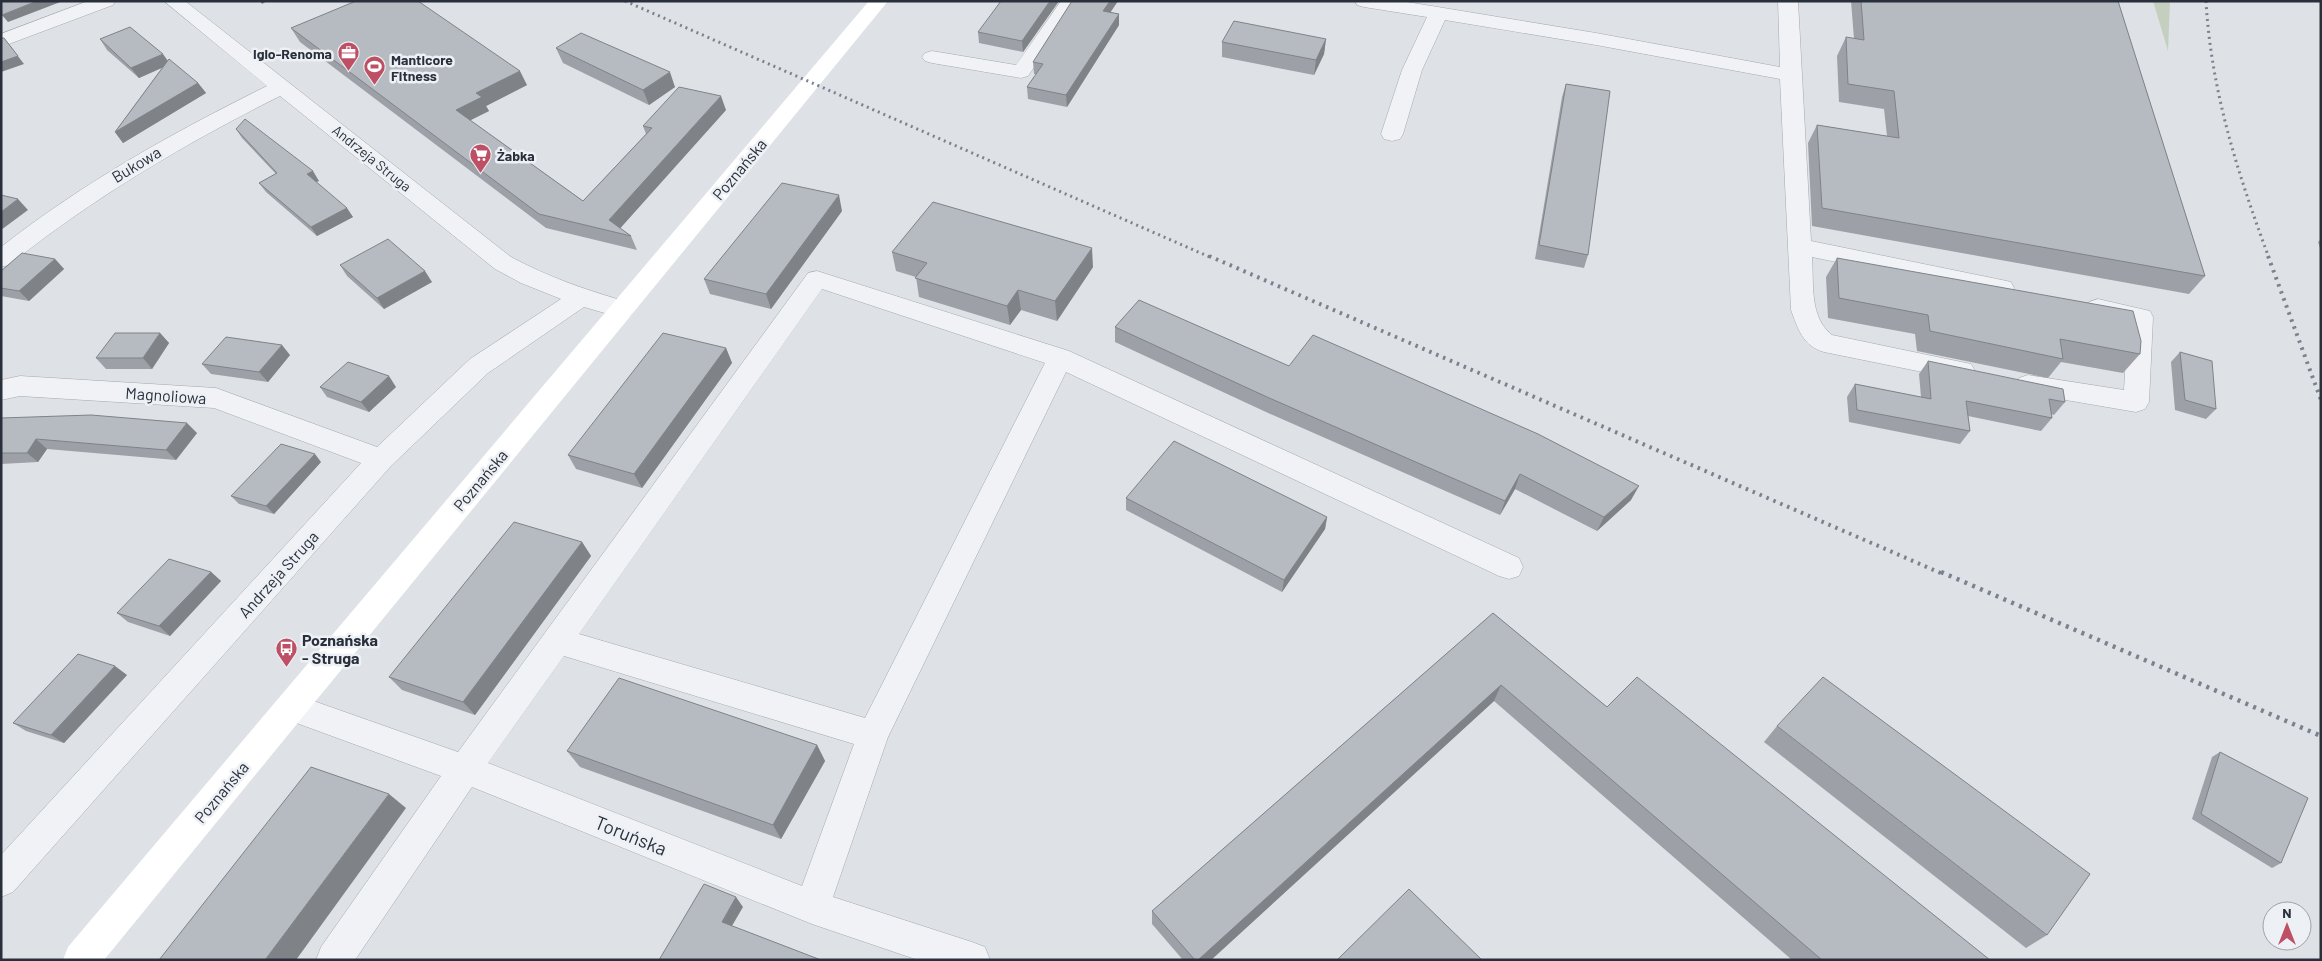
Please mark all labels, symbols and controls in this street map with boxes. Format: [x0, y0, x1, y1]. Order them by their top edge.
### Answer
office icon: Iglo-Renoma [336, 41, 360, 72]
place label: Iglo-Renoma [253, 45, 332, 62]
place label: Manticore Fitness [391, 51, 453, 84]
sports icon: Manticore Fitness [363, 55, 387, 86]
street label: Andrzeja Struga [329, 121, 415, 195]
street label: Poznańska [708, 134, 770, 204]
street label: Bukowa [108, 142, 164, 186]
supermarket icon: Żabka [469, 143, 493, 174]
place label: Żabka [497, 147, 535, 164]
street label: Magnoliowa [125, 383, 207, 407]
street label: Poznańska [449, 445, 511, 515]
street label: Andrzeja Struga [234, 527, 322, 621]
place label: Poznańska - Struga [302, 630, 378, 667]
bus stop icon: Poznańska - Struga [274, 636, 298, 667]
street label: Poznańska [190, 757, 252, 827]
street label: Toruńska [592, 810, 670, 860]
north arrow [2262, 901, 2312, 951]
text: N [2282, 904, 2292, 921]

